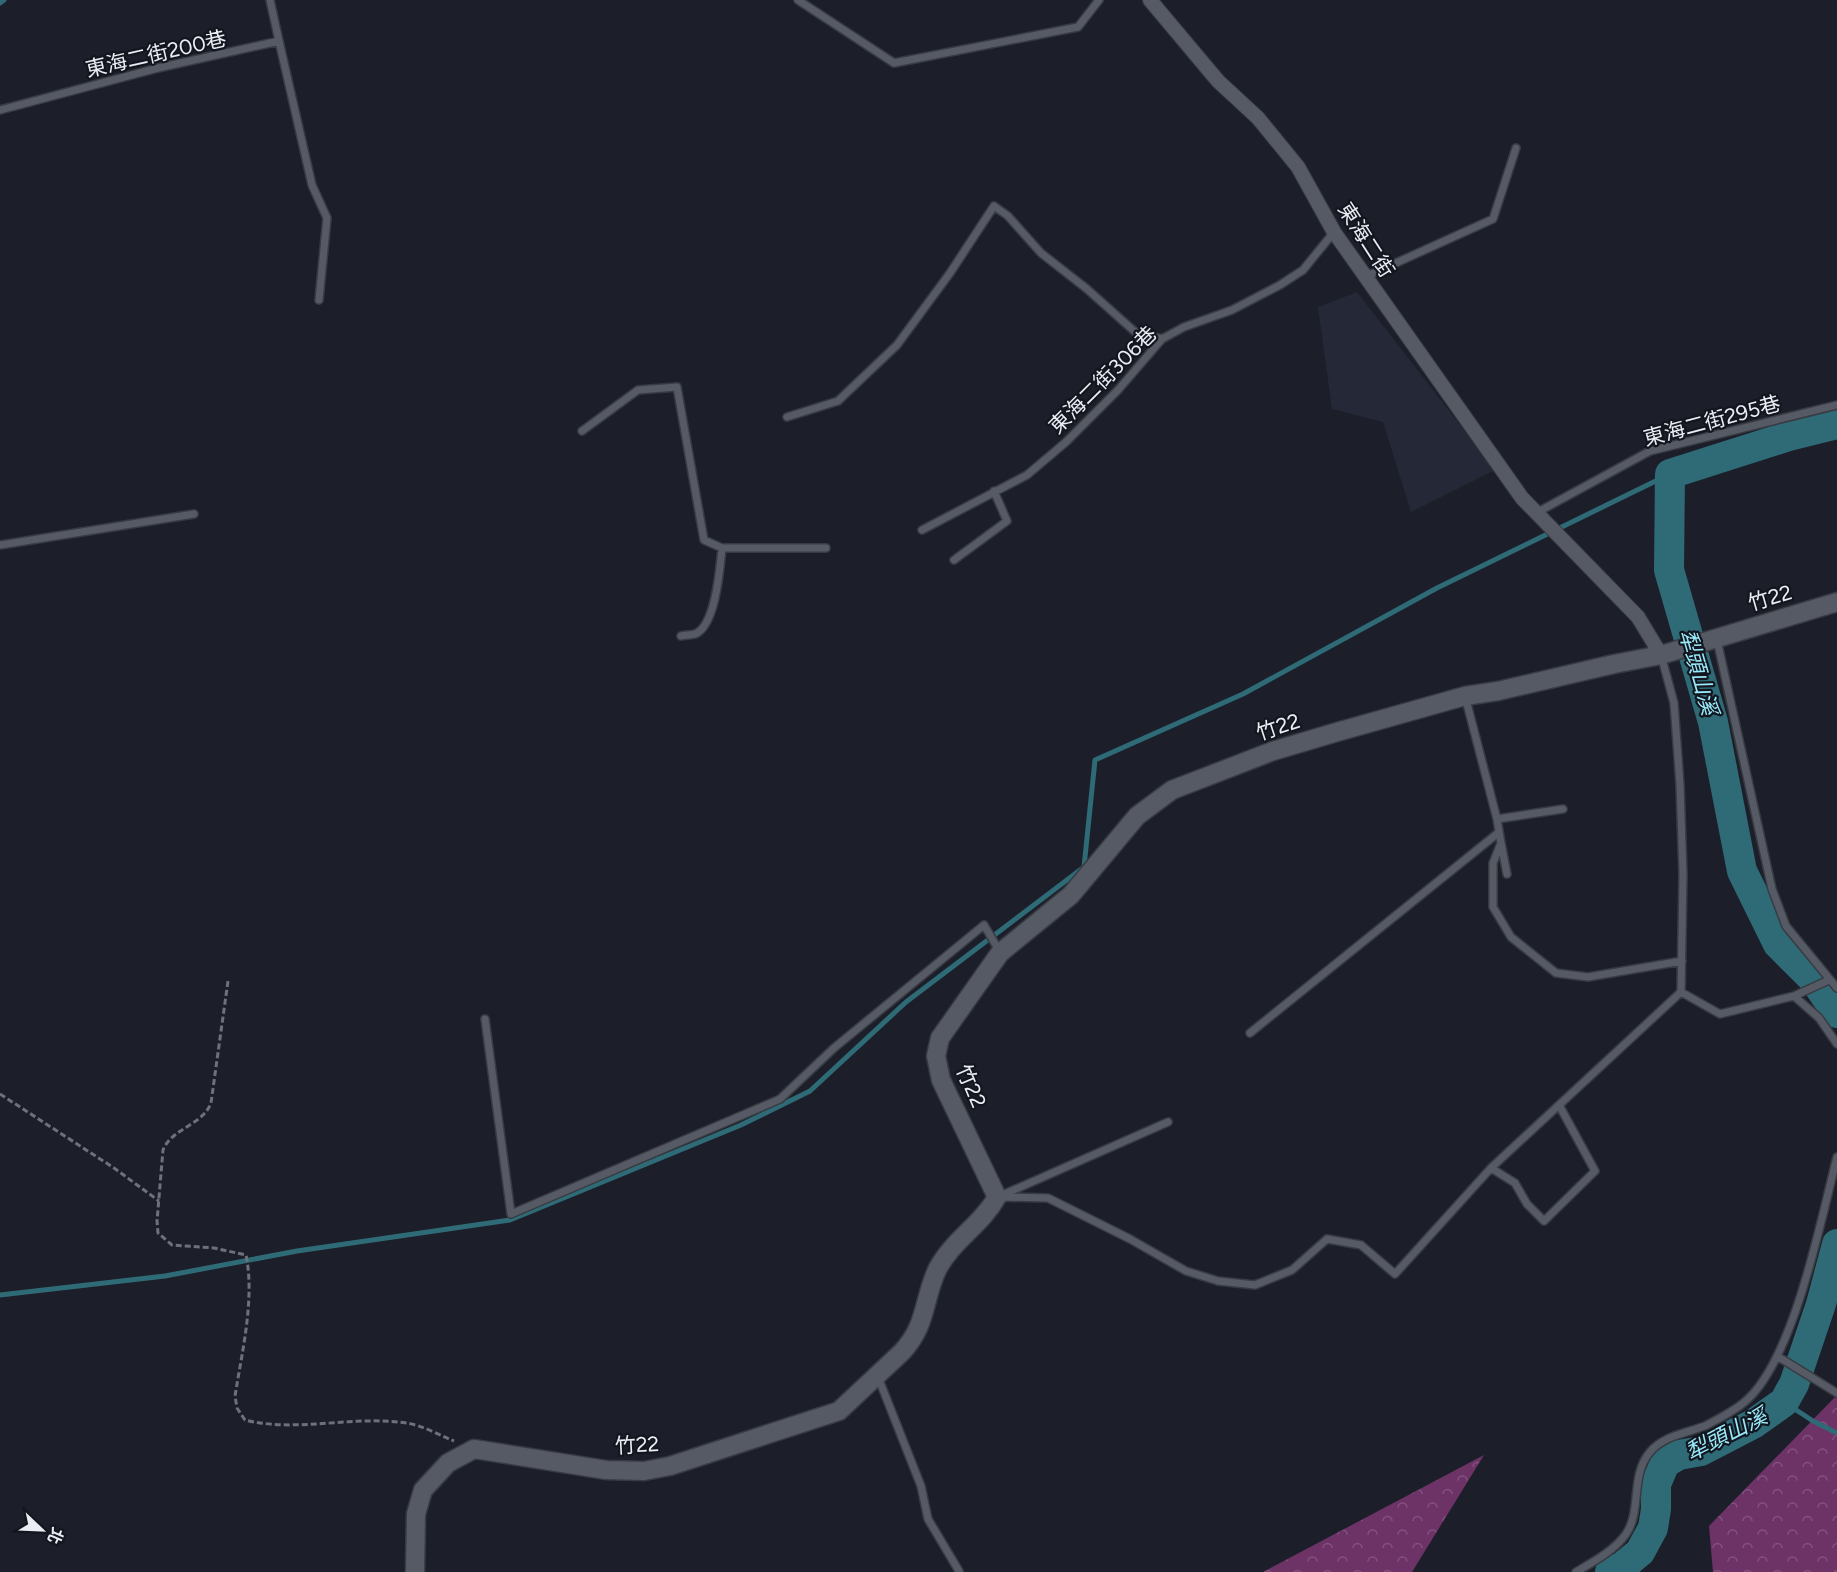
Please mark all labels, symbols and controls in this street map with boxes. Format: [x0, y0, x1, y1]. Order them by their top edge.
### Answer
street label: 東海二街200巷 [83, 25, 229, 82]
street label: 東海二街 [1333, 198, 1400, 282]
street label: 東海二街306巷 [1044, 321, 1162, 439]
street label: 東海二街295巷 [1641, 390, 1783, 451]
street label: 竹22 [1745, 579, 1795, 616]
water label: 犁頭山溪 [1673, 626, 1724, 721]
street label: 竹22 [1253, 708, 1303, 745]
street label: 竹22 [951, 1060, 992, 1111]
water label: 犁頭山溪 [1681, 1401, 1774, 1466]
street label: 竹22 [614, 1431, 660, 1458]
north arrow [12, 1500, 72, 1560]
text: 北 [43, 1525, 67, 1547]

